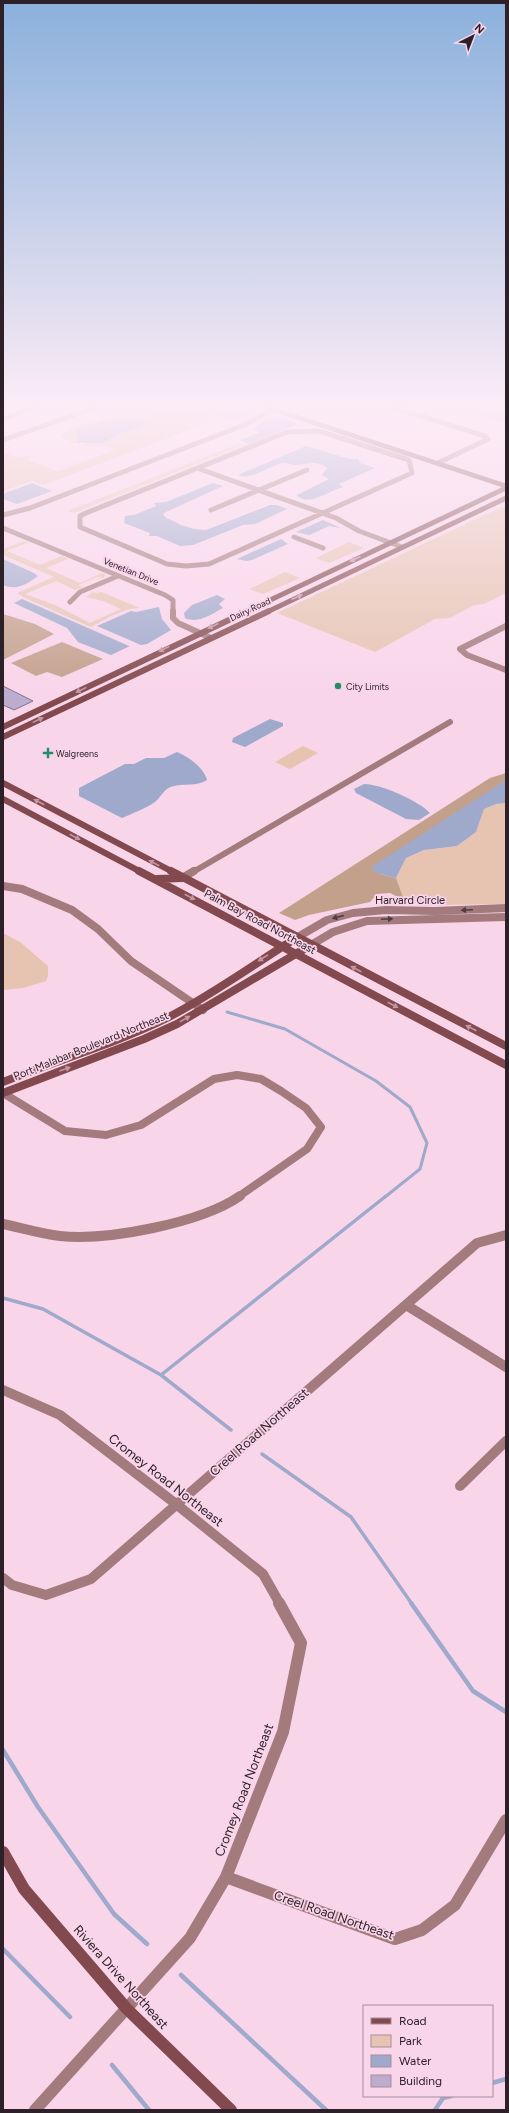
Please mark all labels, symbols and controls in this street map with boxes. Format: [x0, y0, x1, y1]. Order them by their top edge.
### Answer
north arrow [453, 16, 493, 56]
text: N [472, 21, 487, 37]
street label: Venetian Drive [102, 555, 160, 587]
one-way arrow [349, 556, 360, 562]
one-way arrow [291, 594, 303, 600]
street label: Dairy Road [228, 595, 272, 623]
one-way arrow [207, 623, 218, 629]
one-way arrow [158, 646, 170, 652]
marker: City Limits [333, 681, 343, 691]
place label: City Limits [346, 681, 389, 692]
one-way arrow [75, 686, 86, 693]
one-way arrow [32, 717, 44, 723]
marker: Walgreens [43, 748, 53, 758]
place label: Walgreens [56, 748, 98, 759]
one-way arrow [33, 799, 45, 805]
one-way arrow [69, 833, 80, 840]
one-way arrow [148, 859, 160, 866]
street label: Palm Bay Road Northeast [202, 887, 318, 957]
one-way arrow [184, 894, 195, 901]
street label: Harvard Circle [375, 894, 445, 907]
one-way arrow [461, 907, 473, 914]
one-way arrow [332, 914, 344, 920]
one-way arrow [381, 916, 393, 923]
one-way arrow [258, 954, 268, 962]
one-way arrow [350, 965, 362, 972]
one-way arrow [387, 1001, 398, 1008]
street label: Port Malabar Boulevard Northeast [12, 1009, 170, 1083]
one-way arrow [180, 1016, 191, 1022]
one-way arrow [466, 1025, 477, 1032]
one-way arrow [60, 1065, 72, 1071]
street label: Creel Road Northeast [207, 1385, 312, 1479]
street label: Cromey Road Northeast [106, 1431, 226, 1529]
street label: Cromey Road Northeast [212, 1721, 276, 1859]
street label: Creel Road Northeast [272, 1887, 396, 1943]
street label: Riviera Drive Northeast [70, 1922, 172, 2032]
legend [363, 2005, 493, 2097]
text: Road [399, 2014, 427, 2028]
text: Park [399, 2034, 422, 2048]
text: Water [399, 2054, 431, 2068]
text: Building [399, 2074, 442, 2088]

